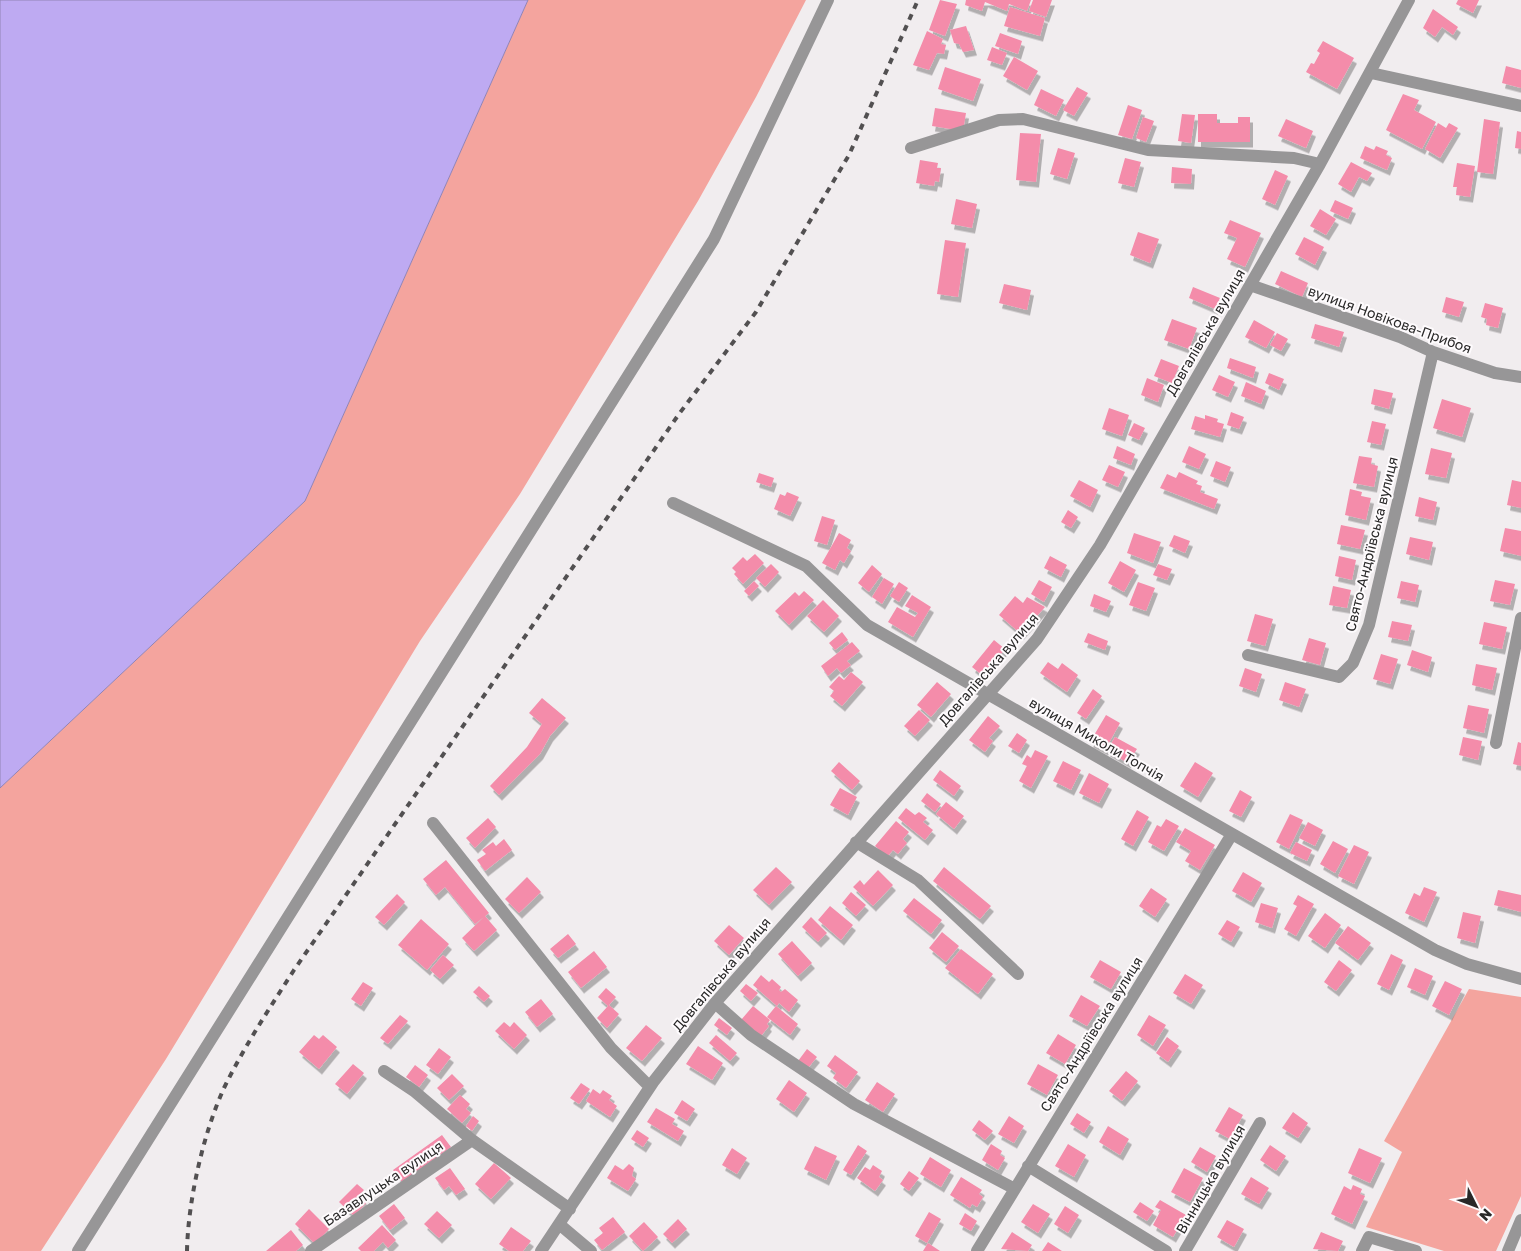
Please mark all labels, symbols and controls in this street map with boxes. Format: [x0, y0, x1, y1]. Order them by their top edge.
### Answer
street label: Довгалівська вулиця [1162, 266, 1248, 398]
street label: вулиця Новікова-Прибоя [1306, 281, 1474, 357]
street label: Свято-Андріївська вулиця [1341, 455, 1401, 633]
street label: Довгалівська вулиця [935, 609, 1041, 729]
street label: вулиця Миколи Топчія [1027, 693, 1167, 785]
street label: Довгалівська вулиця [668, 914, 774, 1034]
street label: Свято-Андріївська вулиця [1036, 953, 1146, 1115]
street label: Вінницька вулиця [1172, 1122, 1248, 1236]
street label: Базавлуцька вулиця [320, 1137, 446, 1229]
north arrow [1451, 1181, 1501, 1231]
text: N [1476, 1205, 1496, 1225]

